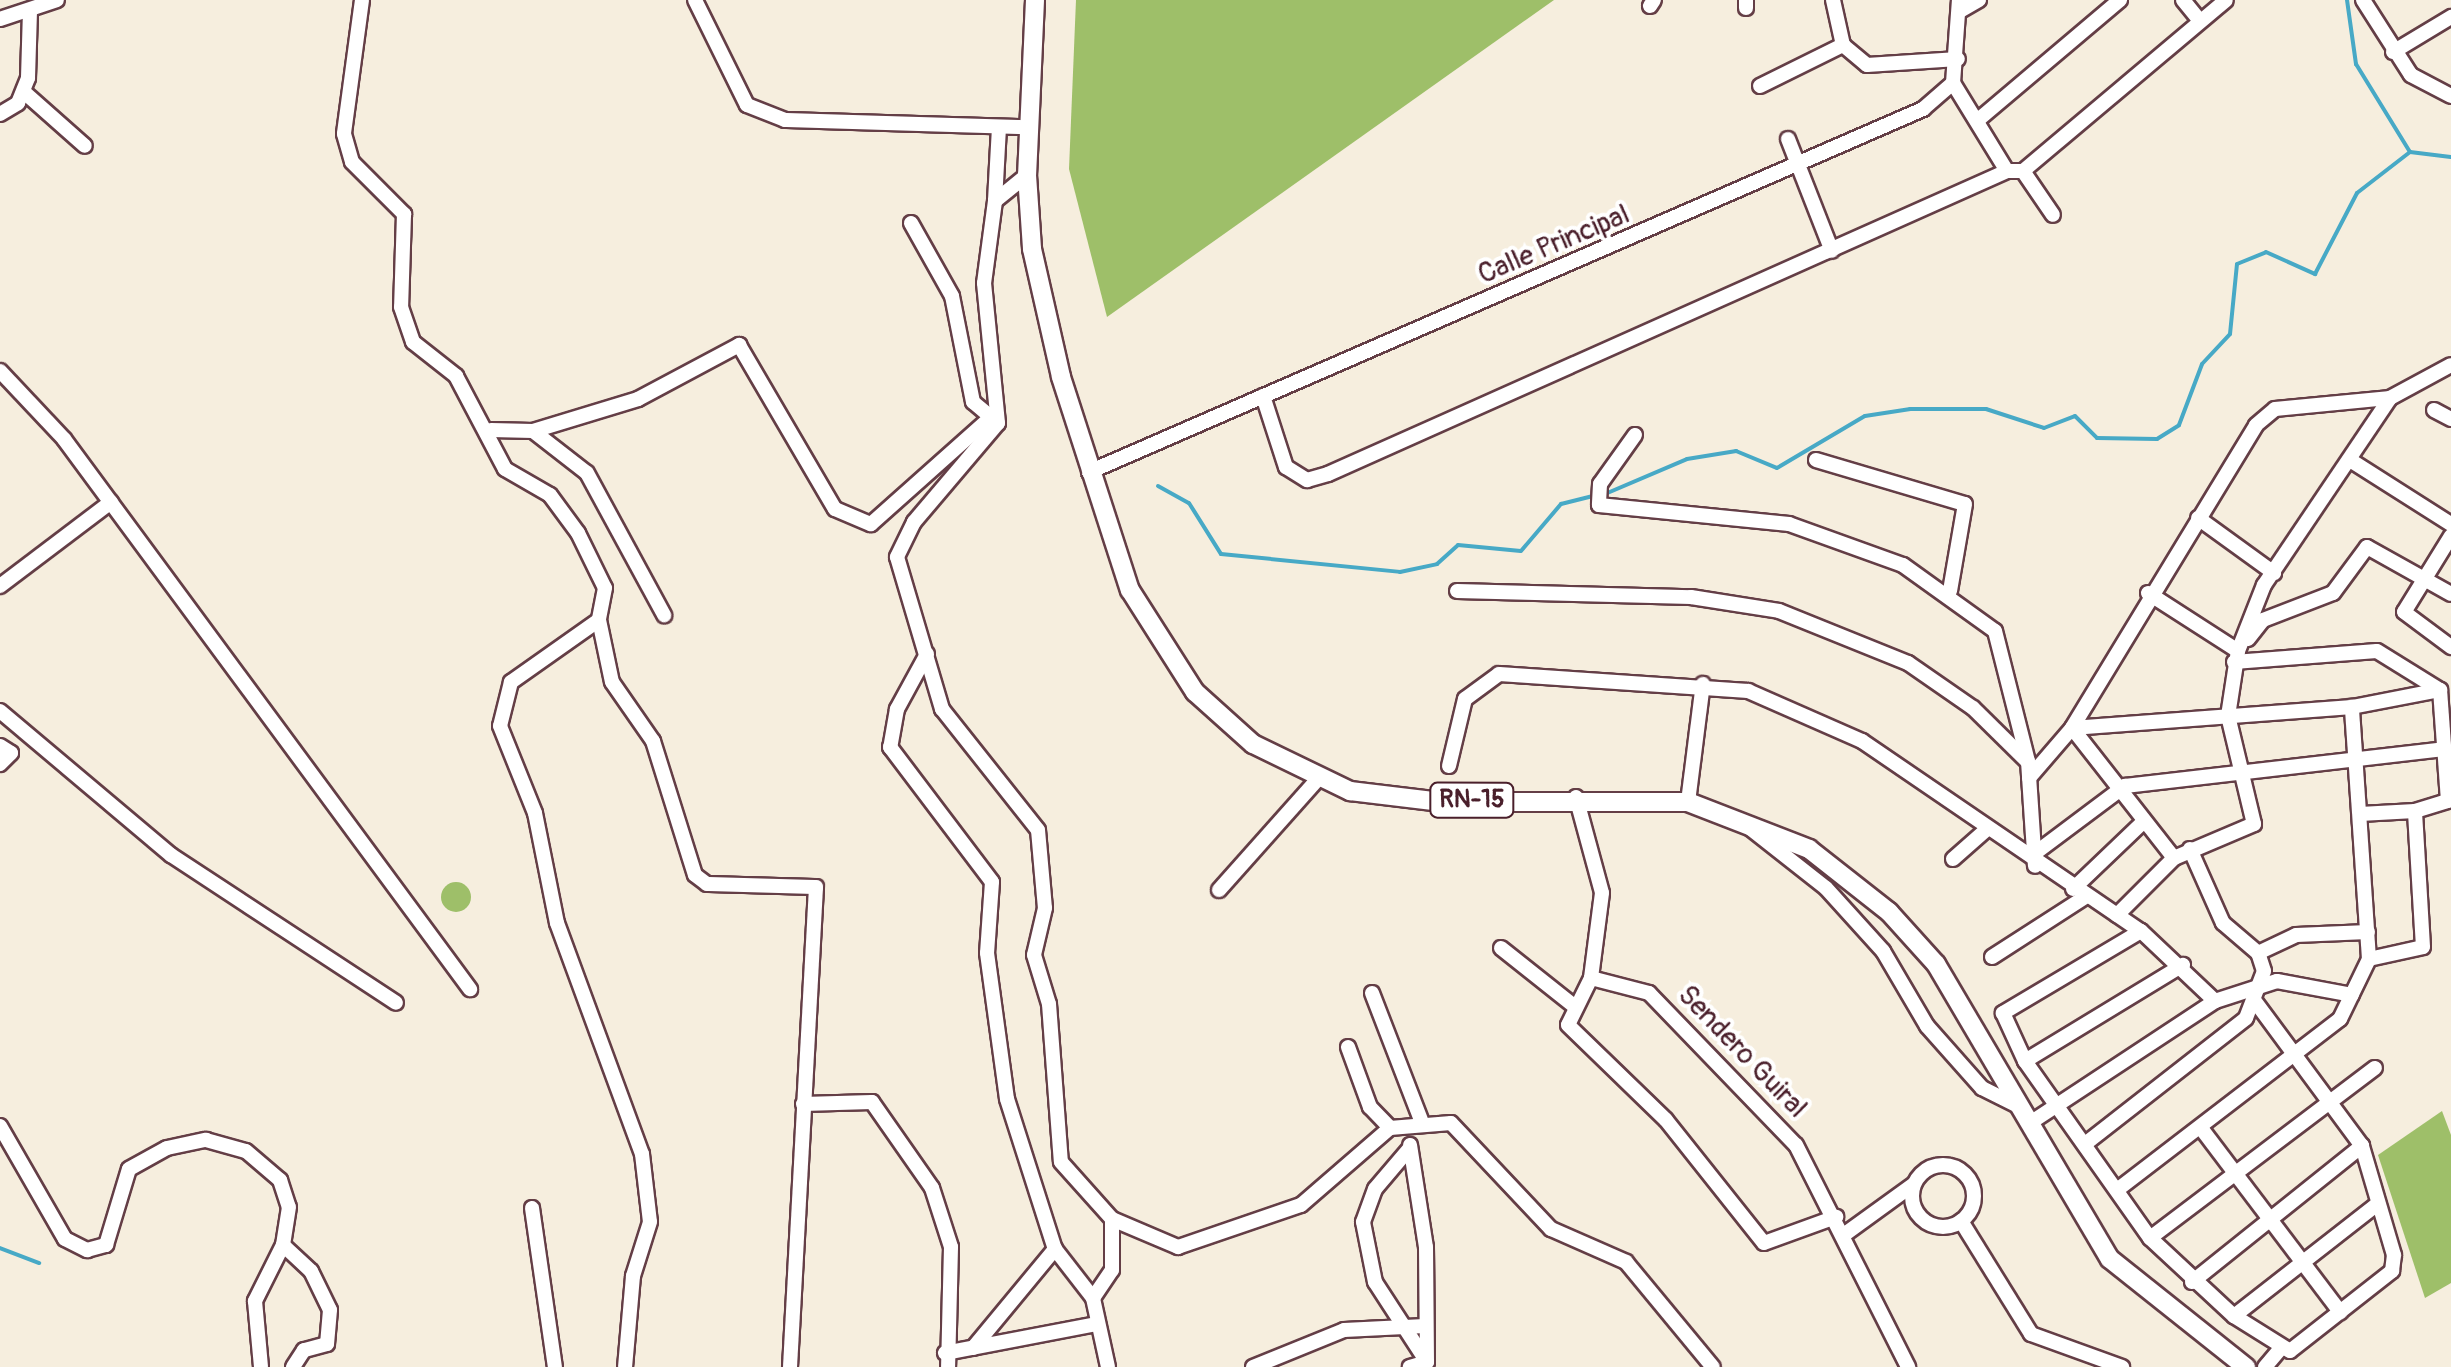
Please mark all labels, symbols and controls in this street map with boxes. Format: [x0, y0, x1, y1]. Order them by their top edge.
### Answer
street label: Calle Principal [1473, 198, 1635, 292]
road number: RN-15 [1427, 780, 1517, 820]
street label: Sendero Guiral [1670, 979, 1814, 1125]

